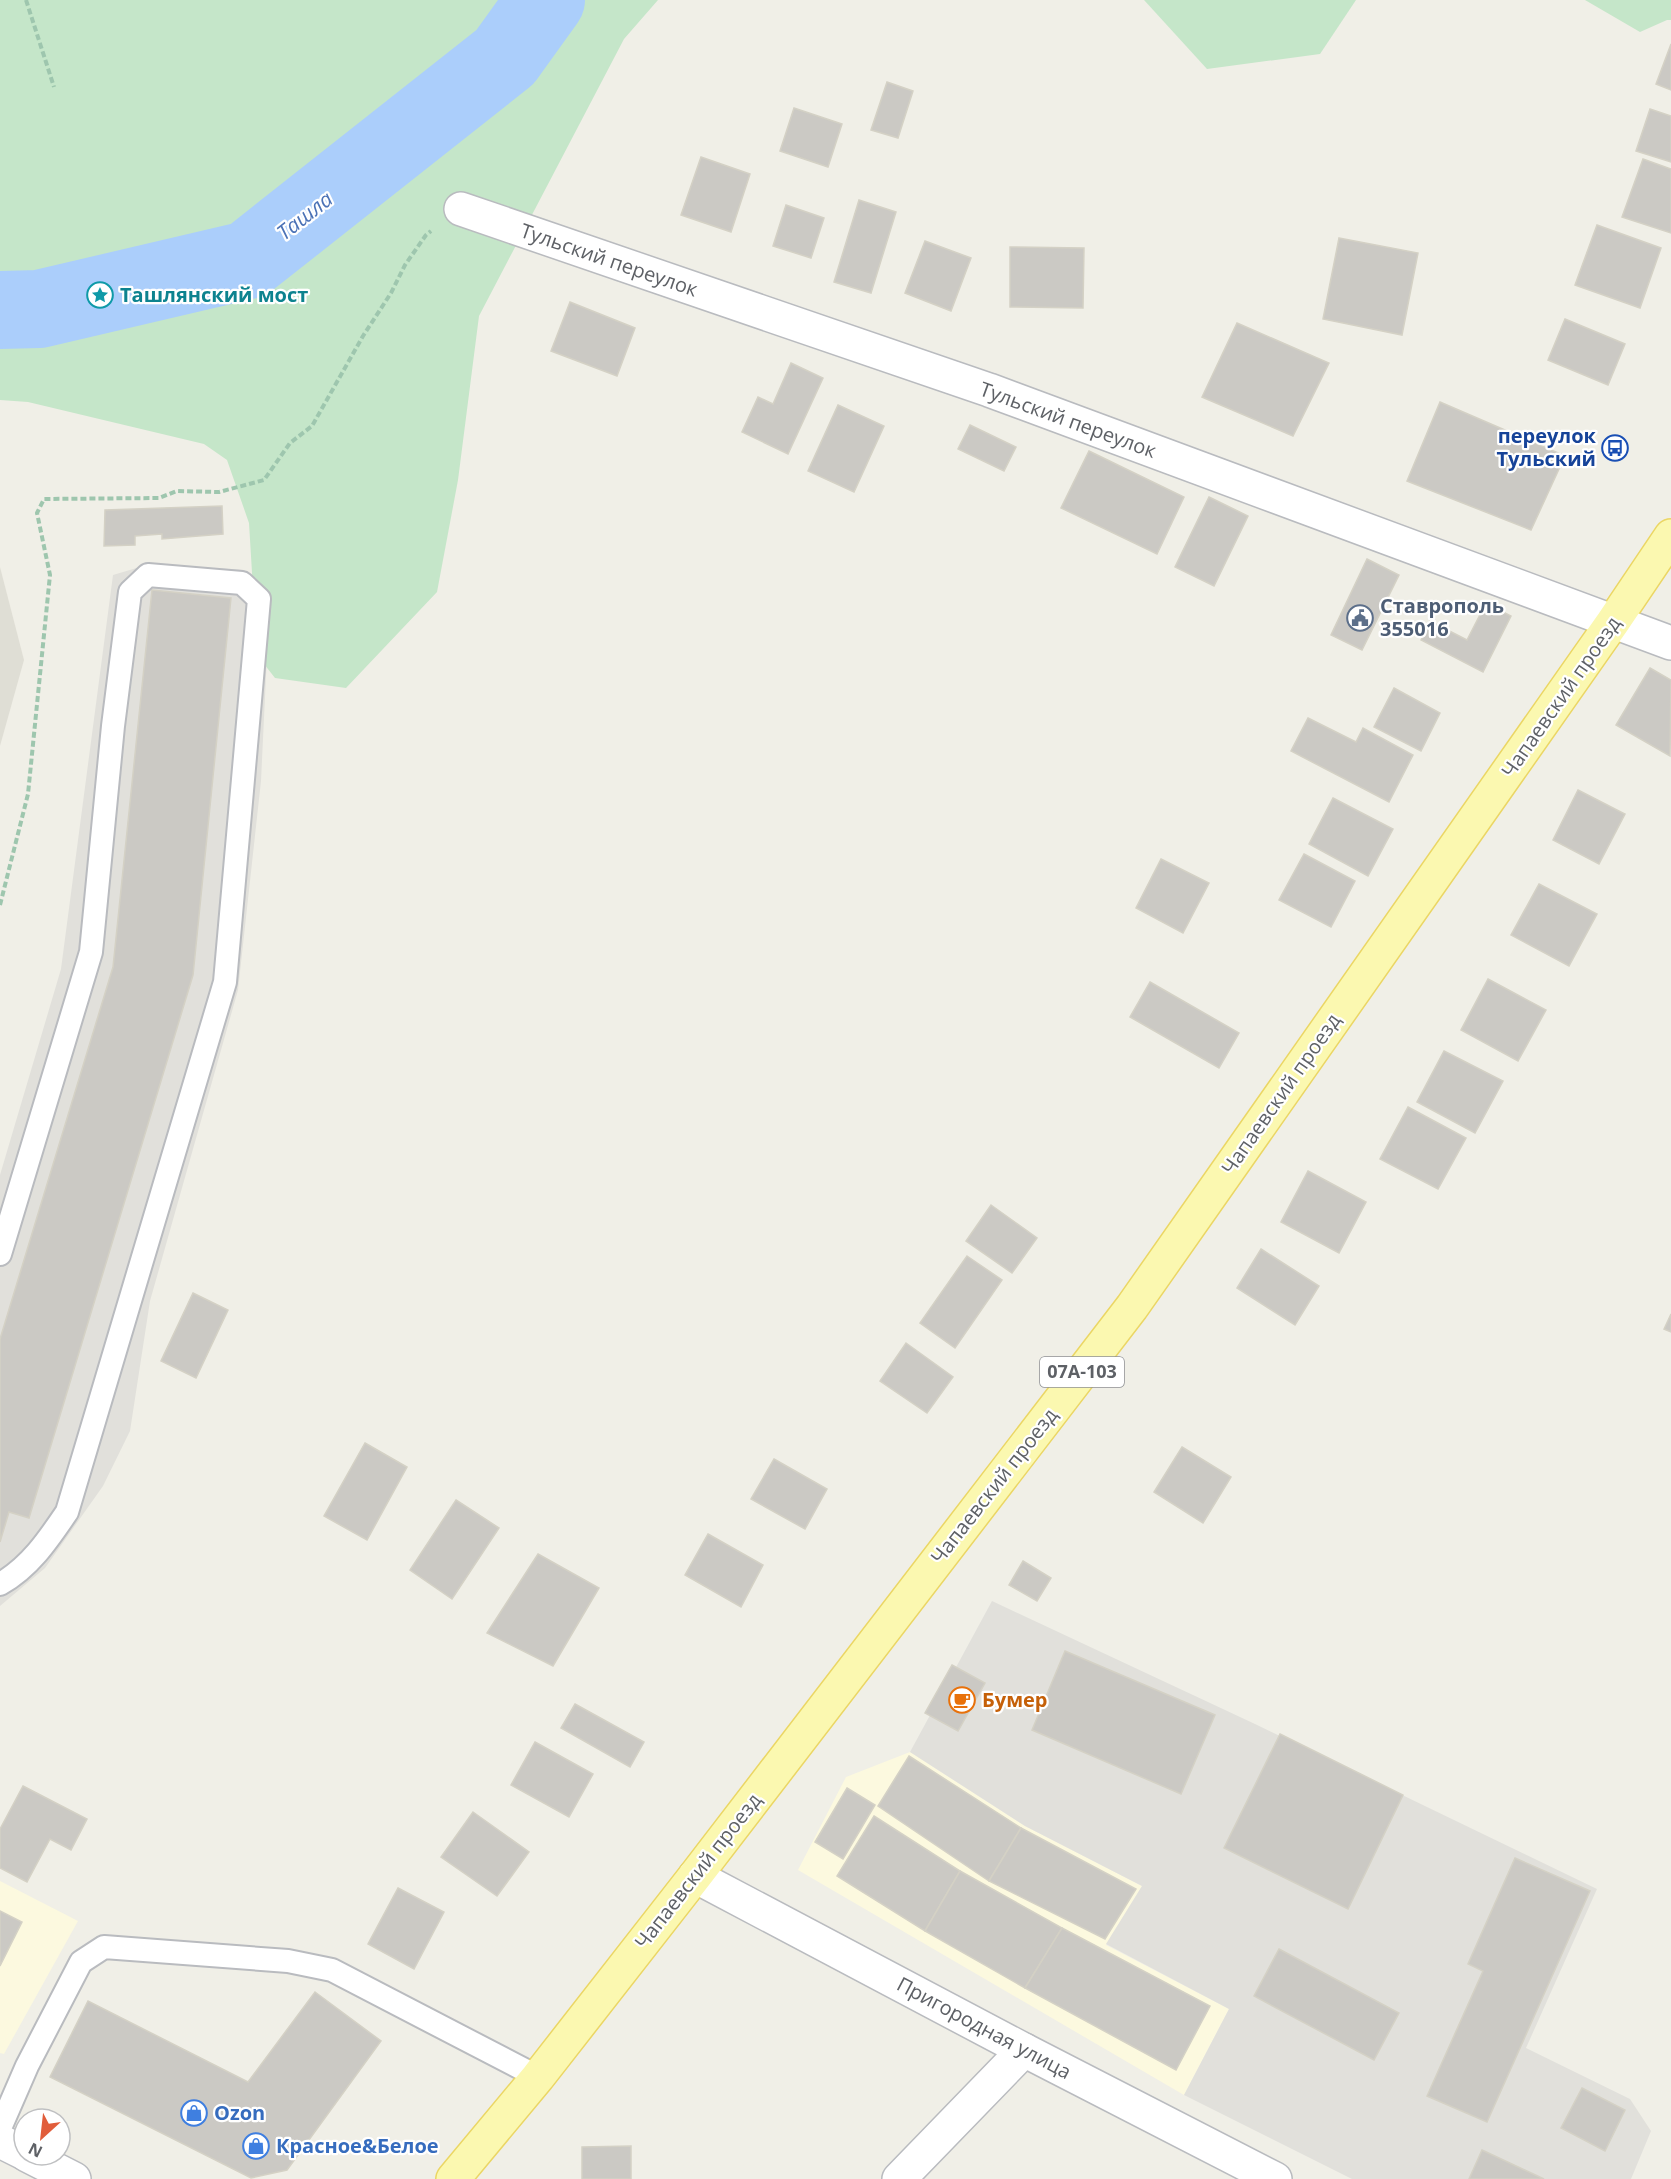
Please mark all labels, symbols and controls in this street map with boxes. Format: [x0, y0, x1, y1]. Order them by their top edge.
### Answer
water label: Ташла [271, 184, 338, 246]
street label: Тульский переулок [517, 217, 702, 303]
place icon: Ташлянский мост [85, 280, 115, 310]
place label: Ташлянский мост [120, 281, 308, 308]
street label: Тульский переулок [976, 375, 1161, 464]
place label: переулок Тульский [1496, 422, 1597, 472]
bus stop icon: переулок Тульский [1600, 433, 1630, 463]
place label: Ставрополь 355016 [1380, 592, 1504, 642]
public building icon: Ставрополь 355016 [1345, 603, 1375, 633]
street label: Чапаевский проезд [1495, 610, 1627, 783]
street label: Чапаевский проезд [1215, 1007, 1347, 1180]
road number: 07А-103 [1040, 1357, 1124, 1387]
street label: Чапаевский проезд [924, 1402, 1063, 1569]
cafe icon: Бумер [947, 1685, 977, 1715]
place label: Бумер [982, 1686, 1048, 1713]
street label: Чапаевский проезд [628, 1787, 767, 1954]
street label: Пригородная улица [892, 1970, 1076, 2085]
shop icon: Ozon [179, 2098, 209, 2128]
place label: Ozon [214, 2099, 265, 2126]
north arrow [12, 2107, 72, 2167]
shop icon: Красное&Белое [241, 2131, 271, 2161]
place label: Красное&Белое [276, 2132, 439, 2159]
text: N [24, 2138, 46, 2163]

